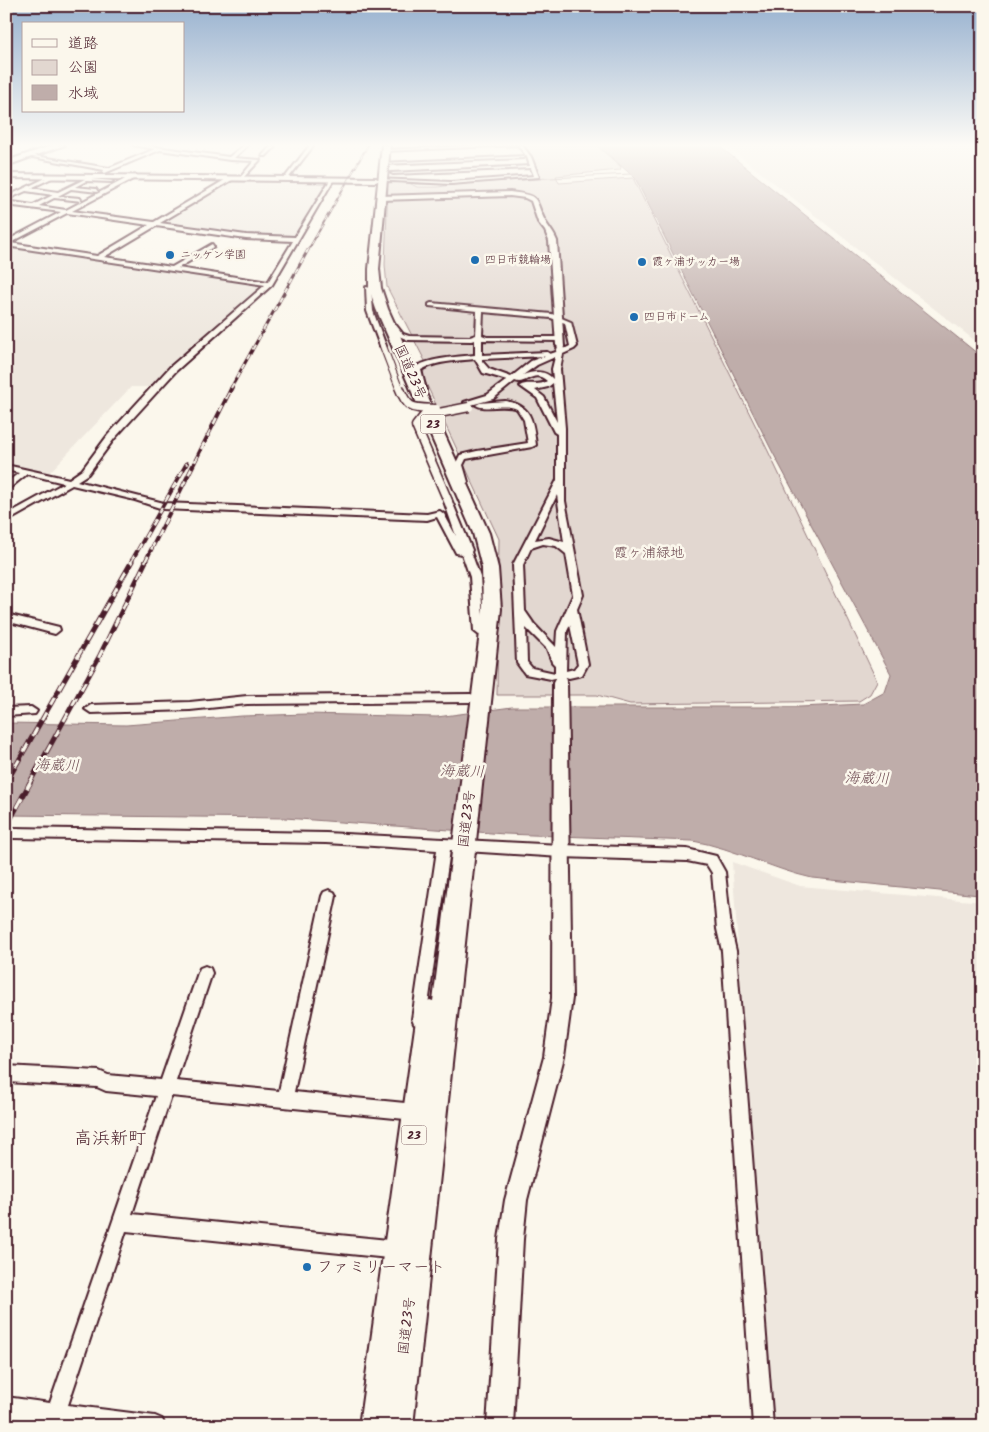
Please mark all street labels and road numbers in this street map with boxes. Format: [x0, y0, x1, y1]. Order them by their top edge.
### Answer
street label: 国道23号 [388, 341, 432, 403]
road number: 23 [420, 414, 446, 434]
street label: 国道23号 [453, 789, 481, 849]
road number: 23 [402, 1126, 426, 1144]
street label: 国道23号 [393, 1296, 421, 1356]

